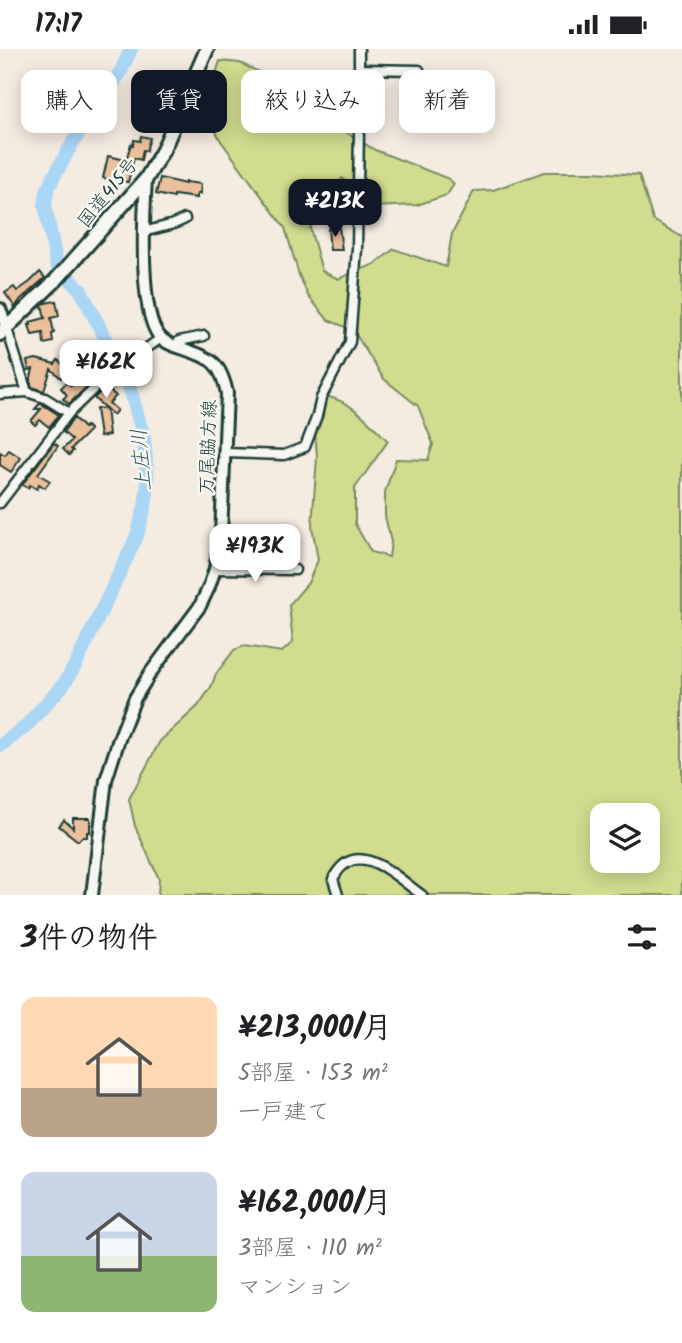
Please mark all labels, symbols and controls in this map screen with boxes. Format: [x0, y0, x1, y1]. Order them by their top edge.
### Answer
text: 17:17 [35, 4, 82, 46]
chip: 購入 [21, 70, 117, 133]
chip: 賃貸 [131, 70, 227, 133]
chip: 絞り込み [241, 70, 385, 133]
chip: 新着 [399, 70, 495, 133]
street label: 国道415号 [71, 151, 147, 235]
pin: ¥213K [286, 179, 384, 239]
text: ¥213K [305, 184, 365, 220]
pin: ¥162K [57, 341, 155, 400]
text: ¥162K [76, 345, 136, 381]
street label: 万尾脇方線 [192, 399, 226, 495]
water label: 上庄川 [123, 427, 162, 493]
pin: ¥193K [206, 525, 304, 584]
text: ¥193K [225, 529, 285, 565]
map controls [590, 803, 660, 873]
button: layers [590, 803, 660, 873]
text: 3件の物件 [21, 915, 157, 963]
icon: filters [623, 918, 661, 956]
text: ¥213,000/月 [238, 1005, 392, 1053]
icon: home [77, 1025, 161, 1109]
text: 5部屋 · 153 m² [238, 1056, 388, 1092]
text: 一戸建て [238, 1095, 330, 1131]
text: ¥162,000/月 [238, 1180, 392, 1228]
icon: home [77, 1200, 161, 1284]
text: 3部屋 · 110 m² [238, 1231, 382, 1267]
text: マンション [238, 1270, 352, 1306]

